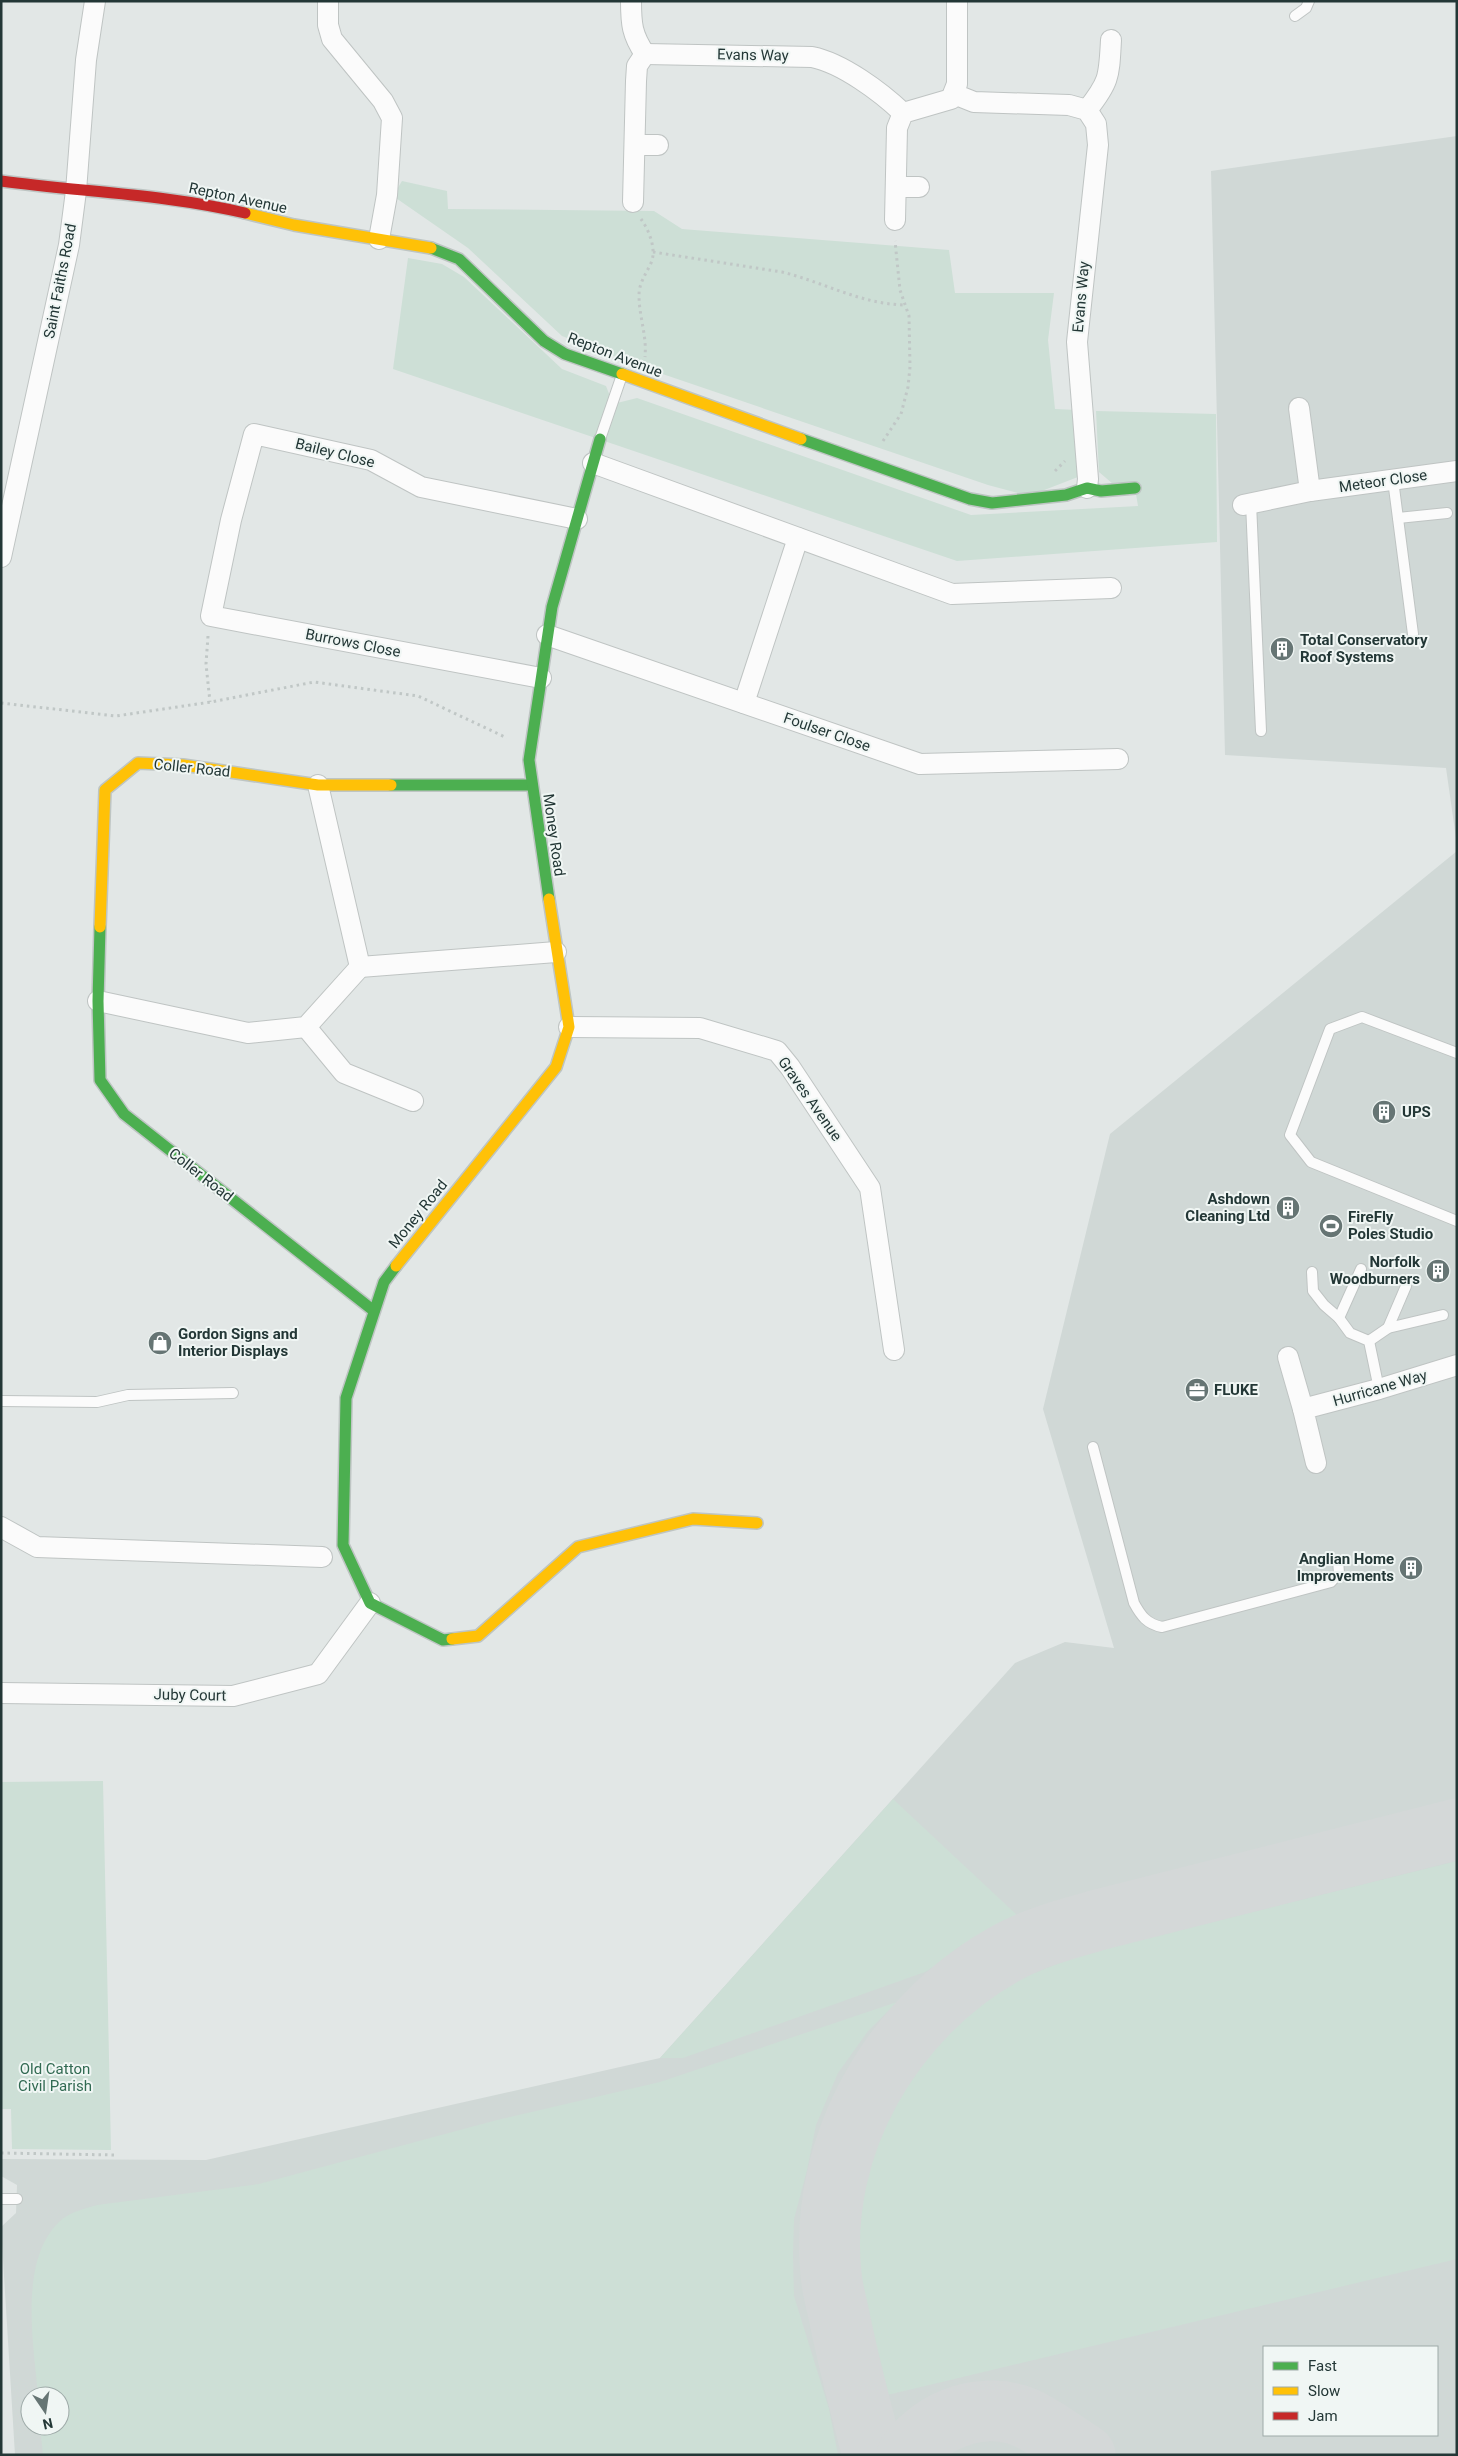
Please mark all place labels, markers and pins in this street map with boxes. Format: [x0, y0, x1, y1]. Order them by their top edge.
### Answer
place label: Total Conservatory Roof Systems [1300, 631, 1428, 666]
building icon: Total Conservatory Roof Systems [1269, 636, 1295, 662]
building icon: UPS [1371, 1099, 1397, 1125]
place label: UPS [1402, 1103, 1431, 1121]
place label: Ashdown Cleaning Ltd [1185, 1190, 1270, 1225]
building icon: Ashdown Cleaning Ltd [1275, 1195, 1301, 1221]
place label: FireFly Poles Studio [1348, 1208, 1433, 1243]
sports icon: FireFly Poles Studio [1318, 1213, 1344, 1239]
place label: Norfolk Woodburners [1330, 1253, 1421, 1288]
building icon: Norfolk Woodburners [1425, 1258, 1451, 1284]
place label: Gordon Signs and Interior Displays [178, 1325, 298, 1360]
shop icon: Gordon Signs and Interior Displays [147, 1330, 173, 1356]
office icon: FLUKE [1184, 1377, 1210, 1403]
place label: FLUKE [1214, 1381, 1259, 1399]
place label: Anglian Home Improvements [1297, 1550, 1394, 1585]
building icon: Anglian Home Improvements [1398, 1555, 1424, 1581]

